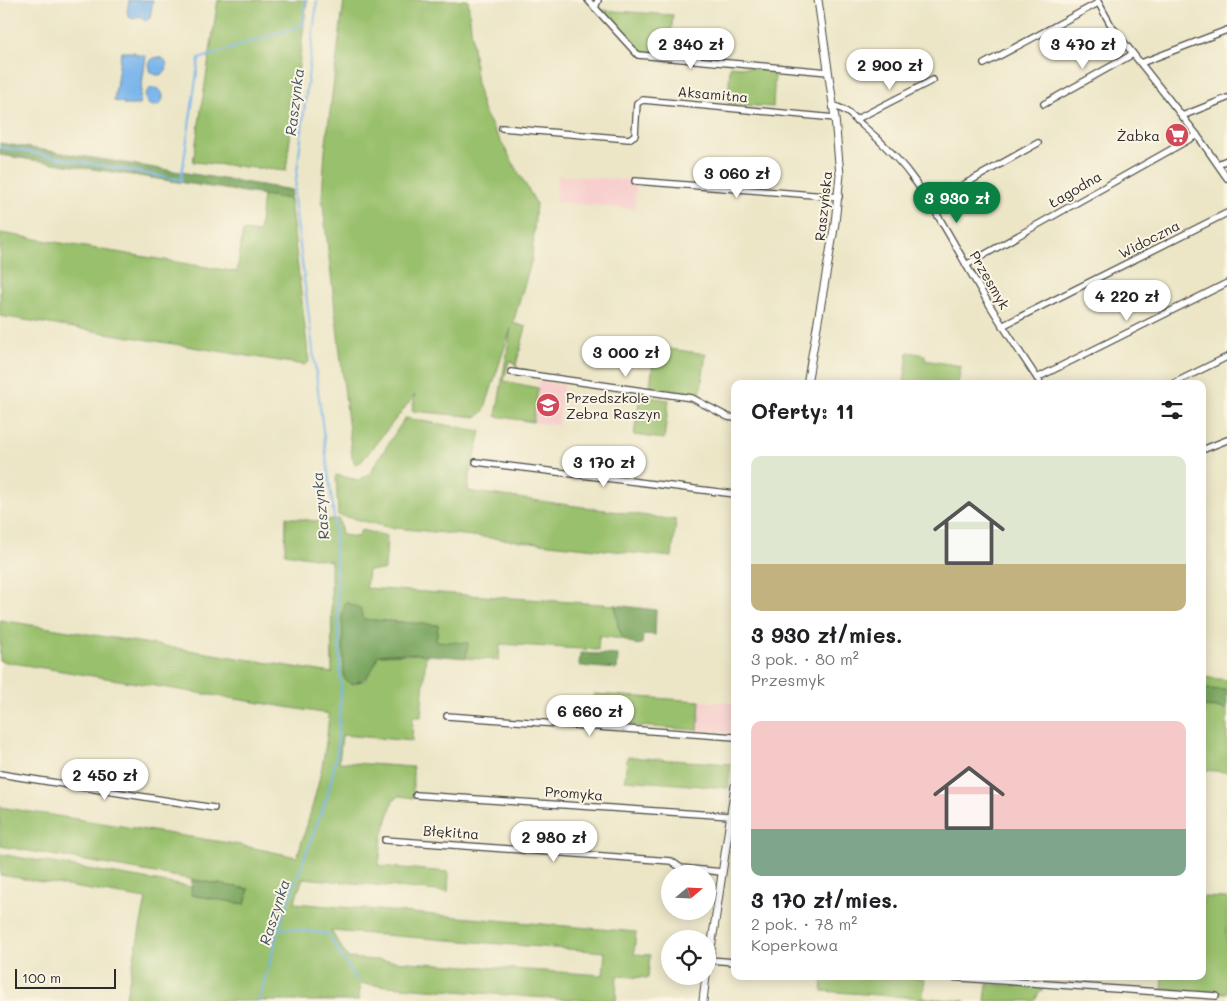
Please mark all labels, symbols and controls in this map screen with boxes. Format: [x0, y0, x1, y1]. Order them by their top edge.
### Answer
pin: 2 340 zł [639, 28, 743, 70]
pin: 3 470 zł [1031, 28, 1135, 70]
text: 2 340 zł [658, 33, 724, 54]
text: 3 470 zł [1050, 33, 1116, 54]
pin: 2 900 zł [838, 48, 942, 91]
text: 2 900 zł [857, 54, 923, 75]
water label: Raszynka [280, 67, 308, 137]
street label: Aksamitna [677, 81, 749, 107]
supermarket icon: Żabka [1164, 122, 1190, 148]
place label: Żabka [1117, 126, 1160, 145]
pin: 3 060 zł [685, 156, 789, 199]
text: 3 060 zł [704, 162, 770, 183]
street label: Łagodna [1045, 166, 1105, 212]
street label: Raszyńska [810, 170, 836, 242]
pin: 3 930 zł [905, 182, 1009, 224]
text: 3 930 zł [924, 187, 990, 208]
street label: Widoczna [1115, 215, 1183, 263]
street label: Przesmyk [966, 247, 1014, 313]
pin: 4 220 zł [1075, 280, 1179, 322]
text: 4 220 zł [1095, 285, 1159, 306]
pin: 3 000 zł [574, 336, 678, 378]
text: 3 000 zł [593, 341, 659, 362]
place label: Przedszkole Zebra Raszyn [566, 388, 661, 423]
school or university icon: Przedszkole Zebra Raszyn [535, 392, 561, 418]
icon: filters [1158, 396, 1186, 424]
text: Oferty: 11 [751, 397, 854, 424]
pin: 3 170 zł [552, 446, 656, 488]
text: 3 170 zł [573, 451, 635, 472]
water label: Raszynka [306, 471, 334, 541]
icon: home [924, 488, 1014, 578]
text: 3 930 zł/mies. [751, 621, 902, 648]
text: 3 pok. · 80 m² [751, 648, 859, 669]
text: Przesmyk [751, 669, 825, 690]
pin: 6 660 zł [538, 694, 642, 737]
text: 6 660 zł [557, 700, 623, 721]
icon: home [924, 753, 1014, 843]
pin: 2 450 zł [53, 758, 157, 801]
text: 2 450 zł [72, 764, 138, 785]
street label: Promyka [544, 781, 604, 805]
pin: 2 980 zł [502, 820, 606, 863]
street label: Błękitna [422, 821, 480, 843]
text: 2 980 zł [521, 826, 587, 847]
north arrow [661, 865, 716, 920]
map controls [661, 865, 716, 985]
water label: Raszynka [254, 877, 294, 947]
text: 3 170 zł/mies. [751, 886, 898, 913]
text: 2 pok. · 78 m² [751, 913, 857, 934]
button: locate [661, 930, 716, 985]
text: Koperkowa [751, 934, 838, 955]
scale bar [15, 966, 116, 989]
text: 100 m [22, 968, 61, 987]

